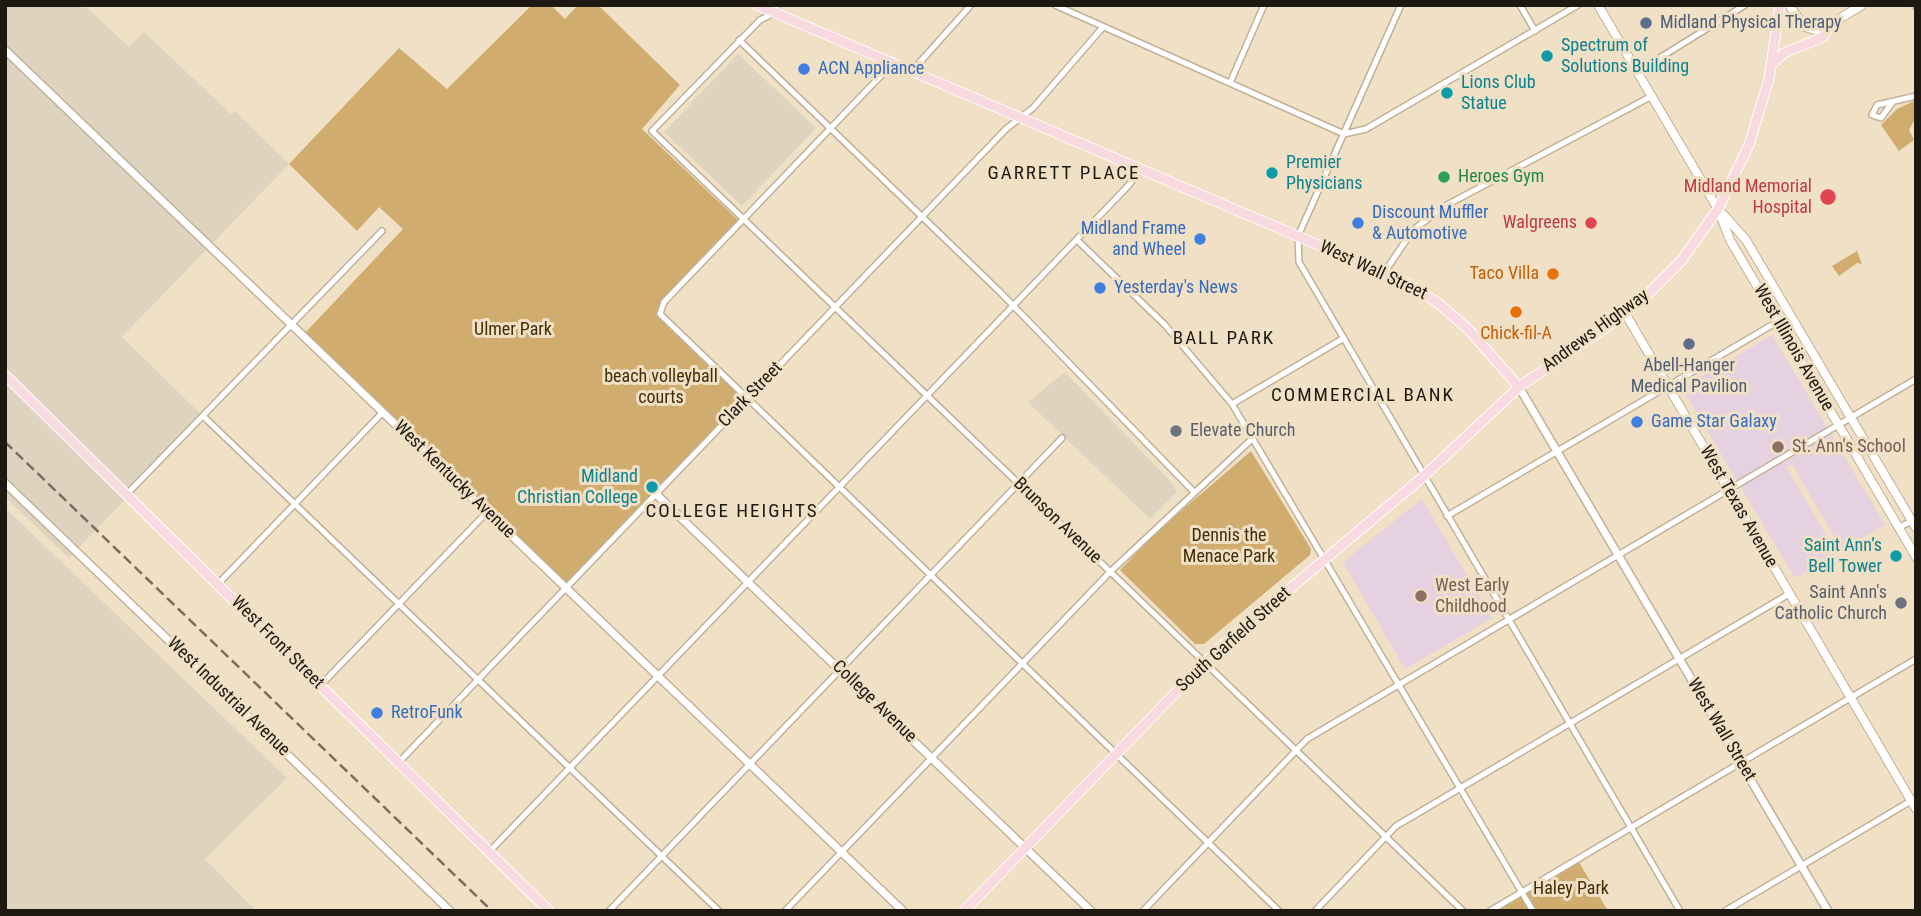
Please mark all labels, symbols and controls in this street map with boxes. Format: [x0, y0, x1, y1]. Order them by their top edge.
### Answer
place label: Midland Physical Therapy [1660, 12, 1841, 34]
marker: Midland Physical Therapy [1638, 15, 1654, 31]
place label: Spectrum of Solutions Building [1561, 35, 1689, 78]
marker: Spectrum of Solutions Building [1539, 48, 1555, 64]
place label: ACN Appliance [818, 58, 924, 80]
marker: ACN Appliance [796, 61, 812, 77]
place label: Lions Club Statue [1461, 72, 1536, 114]
marker: Lions Club Statue [1439, 85, 1455, 101]
place label: Premier Physicians [1286, 152, 1362, 194]
district label: GARRETT PLACE [989, 163, 1139, 185]
marker: Premier Physicians [1264, 165, 1280, 181]
place label: Heroes Gym [1458, 166, 1544, 188]
marker: Heroes Gym [1436, 169, 1452, 185]
place label: Midland Memorial Hospital [1684, 176, 1812, 218]
marker: Midland Memorial Hospital [1818, 187, 1838, 207]
place label: Discount Muffler & Automotive [1372, 202, 1488, 244]
place label: Walgreens [1503, 212, 1577, 234]
marker: Discount Muffler & Automotive [1350, 215, 1366, 231]
marker: Walgreens [1583, 215, 1599, 231]
place label: Midland Frame and Wheel [1081, 218, 1186, 260]
marker: Midland Frame and Wheel [1192, 231, 1208, 247]
street label: West Wall Street [1316, 237, 1430, 305]
place label: Taco Villa [1469, 263, 1539, 285]
marker: Taco Villa [1545, 266, 1561, 282]
place label: Yesterday's News [1114, 277, 1238, 299]
marker: Yesterday's News [1092, 280, 1108, 296]
street label: West Illinois Avenue [1748, 281, 1838, 415]
street label: Andrews Highway [1539, 285, 1653, 377]
marker: Chick-fil-A [1508, 304, 1524, 320]
park label: Ulmer Park [474, 319, 552, 341]
place label: Chick-fil-A [1480, 323, 1552, 345]
district label: BALL PARK [1174, 328, 1274, 350]
marker: Abell-Hanger Medical Pavilion [1681, 336, 1697, 352]
place label: Abell-Hanger Medical Pavilion [1631, 355, 1747, 398]
street label: Clark Street [714, 358, 788, 432]
park label: beach volleyball courts [604, 366, 718, 408]
district label: COMMERCIAL BANK [1273, 385, 1453, 407]
place label: Game Star Galaxy [1651, 411, 1777, 433]
marker: Game Star Galaxy [1629, 414, 1645, 430]
street label: West Kentucky Avenue [389, 417, 519, 543]
place label: Elevate Church [1190, 420, 1295, 442]
marker: Elevate Church [1168, 423, 1184, 439]
place label: St. Ann's School [1792, 436, 1906, 458]
marker: St. Ann's School [1770, 439, 1786, 455]
street label: West Texas Avenue [1694, 442, 1782, 572]
place label: Midland Christian College [517, 466, 638, 508]
street label: Brunson Avenue [1008, 473, 1106, 569]
marker: Midland Christian College [644, 479, 660, 495]
district label: COLLEGE HEIGHTS [647, 501, 817, 523]
park label: Dennis the Menace Park [1183, 525, 1275, 568]
place label: Saint Ann’s Bell Tower [1804, 535, 1882, 578]
marker: Saint Ann’s Bell Tower [1888, 548, 1904, 564]
place label: West Early Childhood [1435, 575, 1509, 618]
place label: Saint Ann's Catholic Church [1774, 582, 1887, 624]
street label: South Garfield Street [1172, 583, 1296, 697]
marker: West Early Childhood [1413, 588, 1429, 604]
street label: West Front Street [226, 592, 328, 694]
marker: Saint Ann's Catholic Church [1893, 595, 1909, 611]
street label: West Industrial Avenue [162, 633, 294, 761]
street label: College Avenue [827, 656, 921, 748]
street label: West Wall Street [1682, 675, 1760, 785]
place label: RetroFunk [391, 702, 463, 724]
marker: RetroFunk [369, 705, 385, 721]
park label: Haley Park [1533, 878, 1609, 900]

